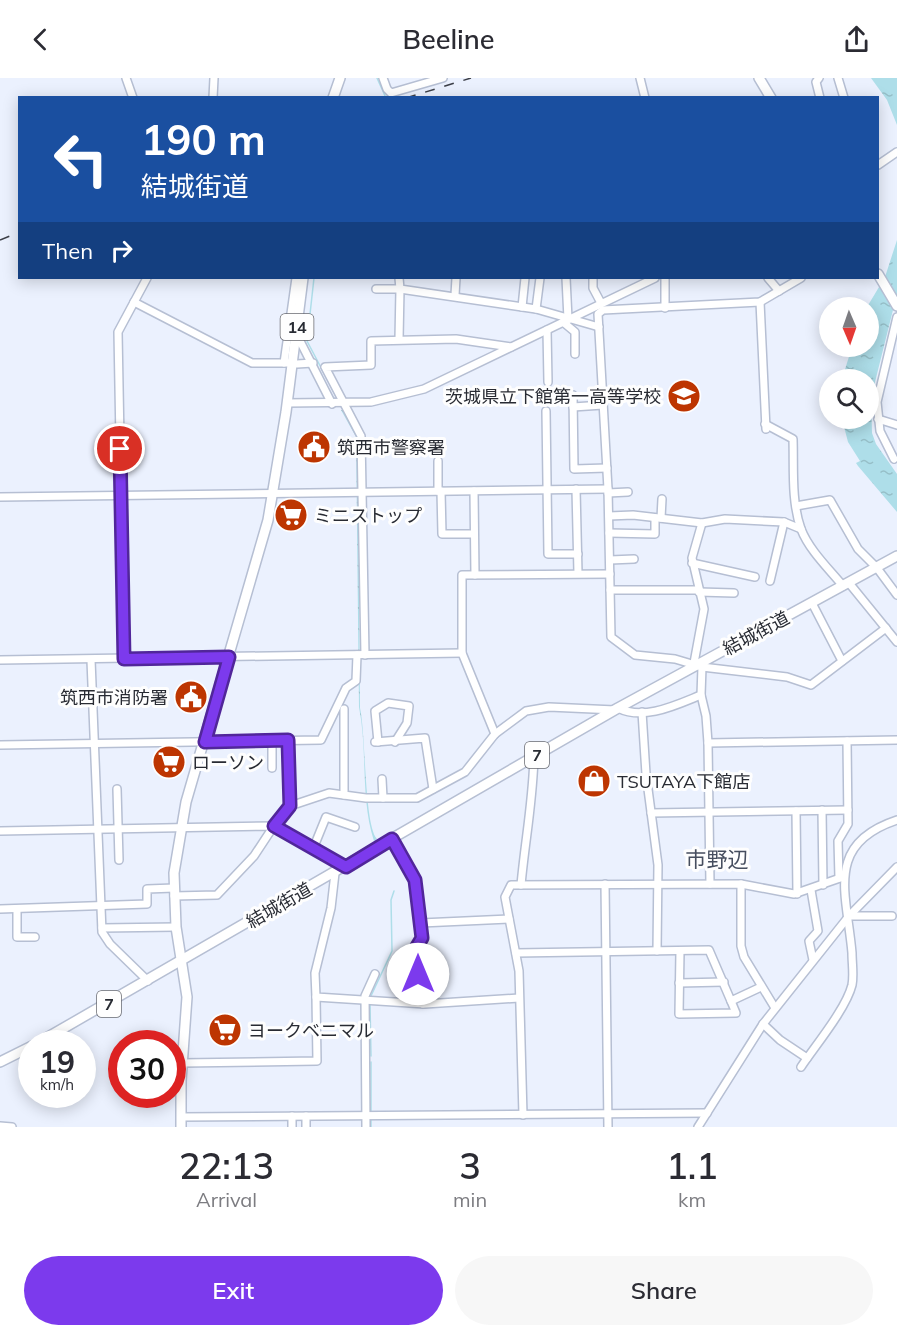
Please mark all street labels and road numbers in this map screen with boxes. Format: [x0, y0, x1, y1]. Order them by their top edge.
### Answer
road number: 14 [280, 314, 314, 340]
street label: 結城街道 [719, 606, 793, 660]
road number: 7 [525, 742, 549, 768]
street label: 結城街道 [242, 877, 316, 933]
road number: 7 [97, 991, 121, 1017]

